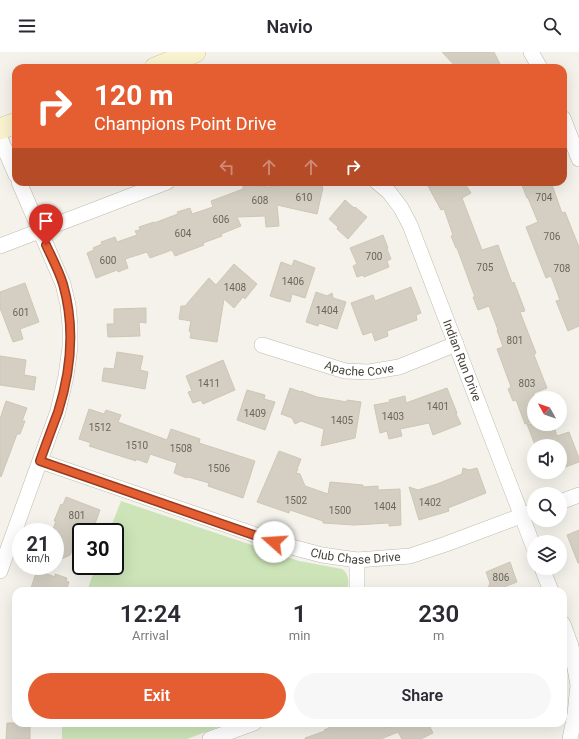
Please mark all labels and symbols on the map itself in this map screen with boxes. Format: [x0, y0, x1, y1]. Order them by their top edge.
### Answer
house number: 610 [296, 192, 313, 203]
house number: 704 [536, 192, 553, 203]
house number: 608 [252, 195, 269, 206]
pin [29, 204, 63, 245]
house number: 606 [213, 214, 230, 225]
house number: 604 [175, 228, 192, 239]
house number: 706 [544, 231, 561, 242]
house number: 700 [366, 251, 383, 262]
house number: 600 [100, 255, 117, 266]
house number: 705 [477, 262, 494, 273]
house number: 708 [554, 263, 571, 274]
house number: 1406 [282, 276, 305, 287]
house number: 1408 [224, 282, 247, 293]
house number: 1404 [316, 305, 339, 316]
house number: 601 [13, 307, 29, 318]
street label: Indian Run Drive [440, 318, 484, 403]
house number: 801 [507, 335, 523, 346]
street label: Apache Cove [323, 358, 395, 379]
house number: 1411 [198, 378, 220, 389]
house number: 803 [519, 378, 535, 389]
north arrow [527, 391, 567, 431]
house number: 1401 [427, 401, 449, 412]
house number: 1409 [244, 408, 266, 419]
house number: 1403 [382, 411, 404, 422]
house number: 1405 [331, 415, 354, 426]
house number: 1512 [89, 422, 112, 433]
house number: 1510 [126, 440, 149, 451]
house number: 1508 [170, 443, 193, 454]
house number: 1506 [208, 463, 231, 474]
house number: 1502 [285, 495, 308, 506]
house number: 1402 [419, 497, 442, 508]
house number: 1404 [374, 501, 397, 512]
house number: 1500 [329, 505, 352, 516]
house number: 801 [69, 510, 85, 521]
position arrow [253, 521, 295, 563]
speed limit sign: 30 [72, 523, 124, 575]
street label: Club Chase Drive [309, 545, 401, 567]
house number: 806 [493, 572, 510, 583]

